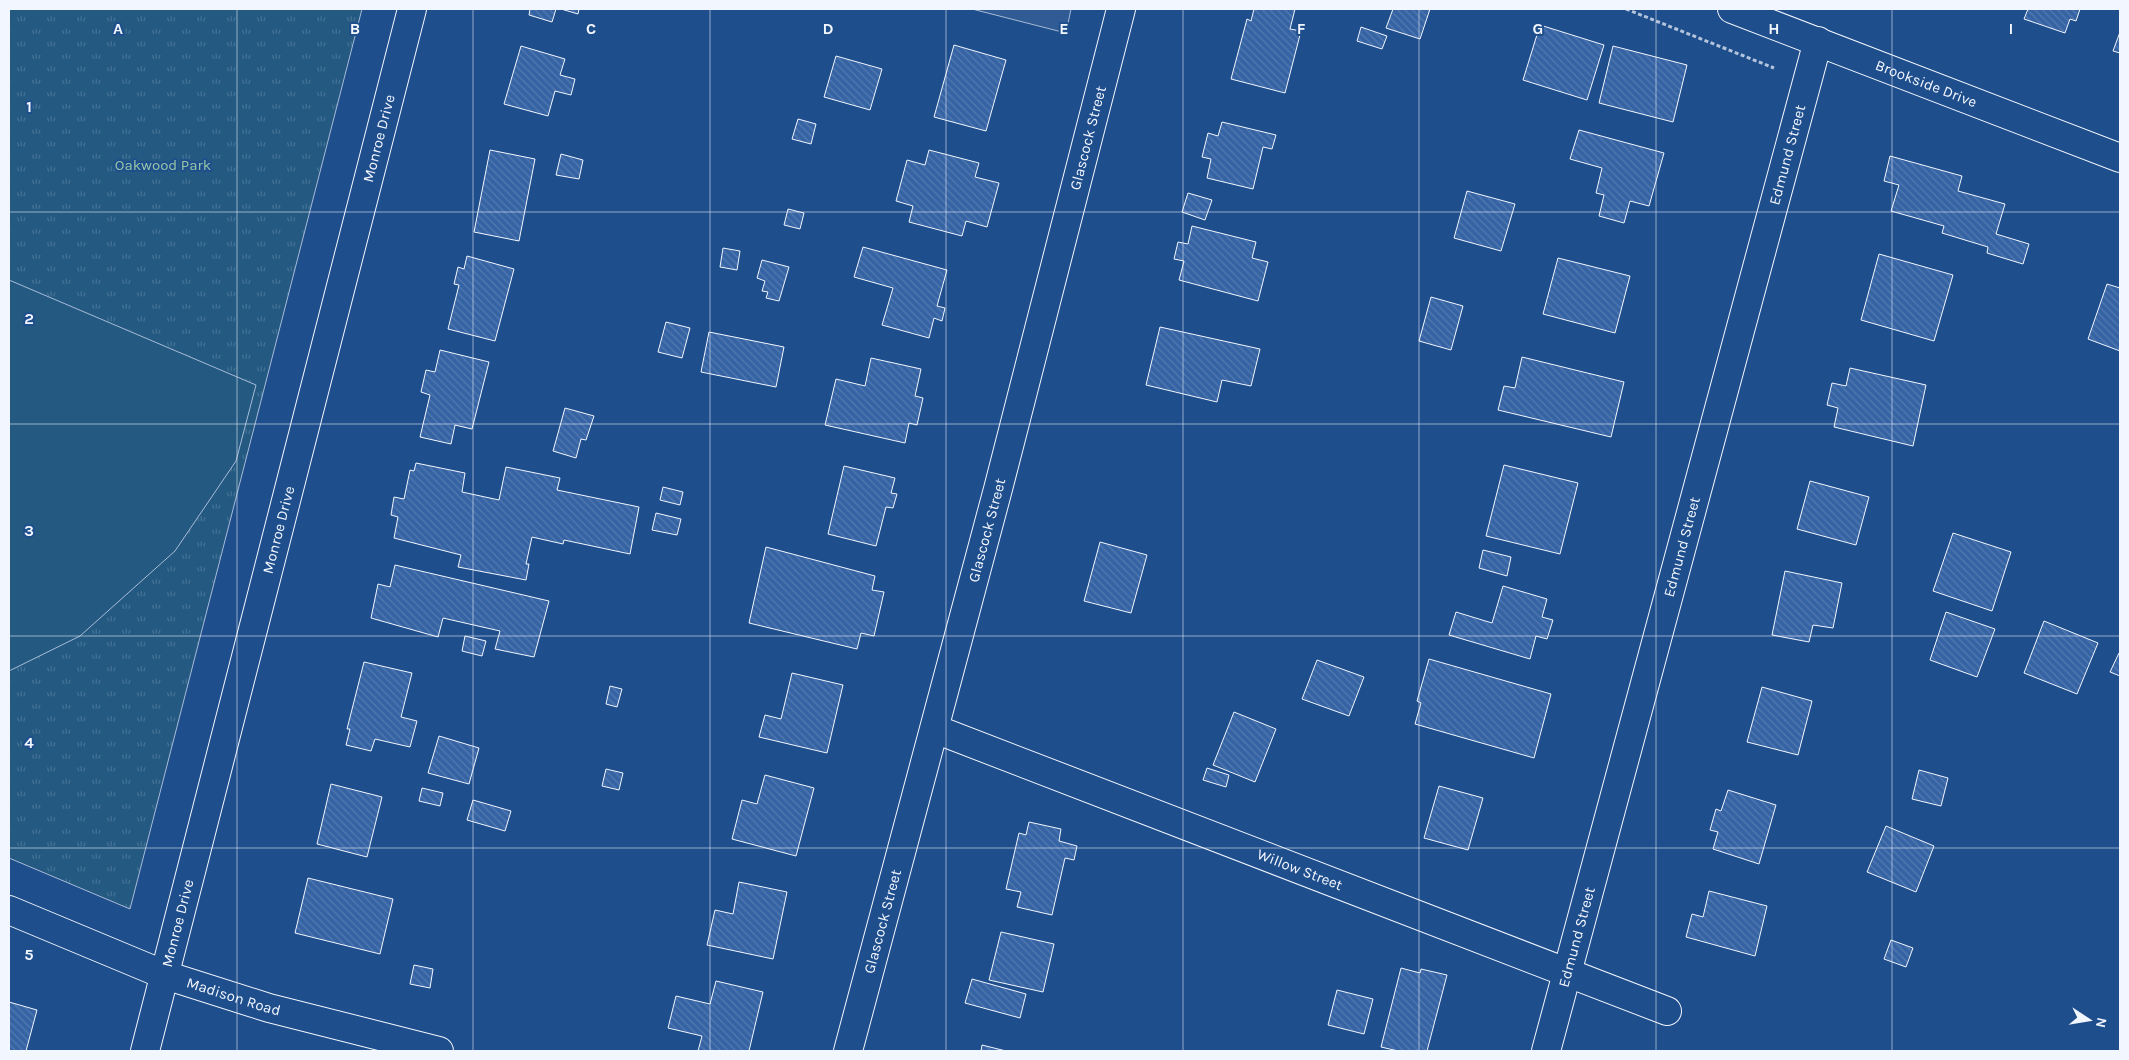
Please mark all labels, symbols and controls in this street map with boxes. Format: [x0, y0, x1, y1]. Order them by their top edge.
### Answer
text: A [113, 19, 123, 38]
text: B [350, 19, 360, 38]
text: C [586, 19, 596, 38]
text: D [823, 19, 834, 38]
text: E [1059, 19, 1069, 38]
text: F [1297, 19, 1306, 38]
text: G [1533, 19, 1543, 38]
text: H [1768, 19, 1780, 38]
text: I [2009, 19, 2013, 38]
street label: Brookside Drive [1873, 56, 1979, 111]
street label: Glascock Street [1066, 84, 1110, 192]
street label: Monroe Drive [359, 93, 399, 184]
text: 1 [26, 97, 32, 116]
street label: Edmund Street [1765, 102, 1810, 207]
park label: Oakwood Park [115, 156, 211, 174]
text: 2 [24, 309, 34, 328]
street label: Glascock Street [965, 476, 1009, 584]
street label: Monroe Drive [259, 484, 298, 576]
street label: Edmund Street [1660, 494, 1704, 599]
text: 3 [24, 521, 34, 540]
text: 4 [24, 733, 34, 752]
street label: Willow Street [1255, 845, 1345, 894]
street label: Glascock Street [860, 867, 905, 976]
street label: Monroe Drive [158, 877, 198, 969]
street label: Edmund Street [1555, 885, 1599, 989]
text: 5 [24, 945, 34, 964]
street label: Madison Road [184, 973, 283, 1020]
north arrow [2064, 995, 2114, 1045]
text: N [2092, 1016, 2111, 1029]

